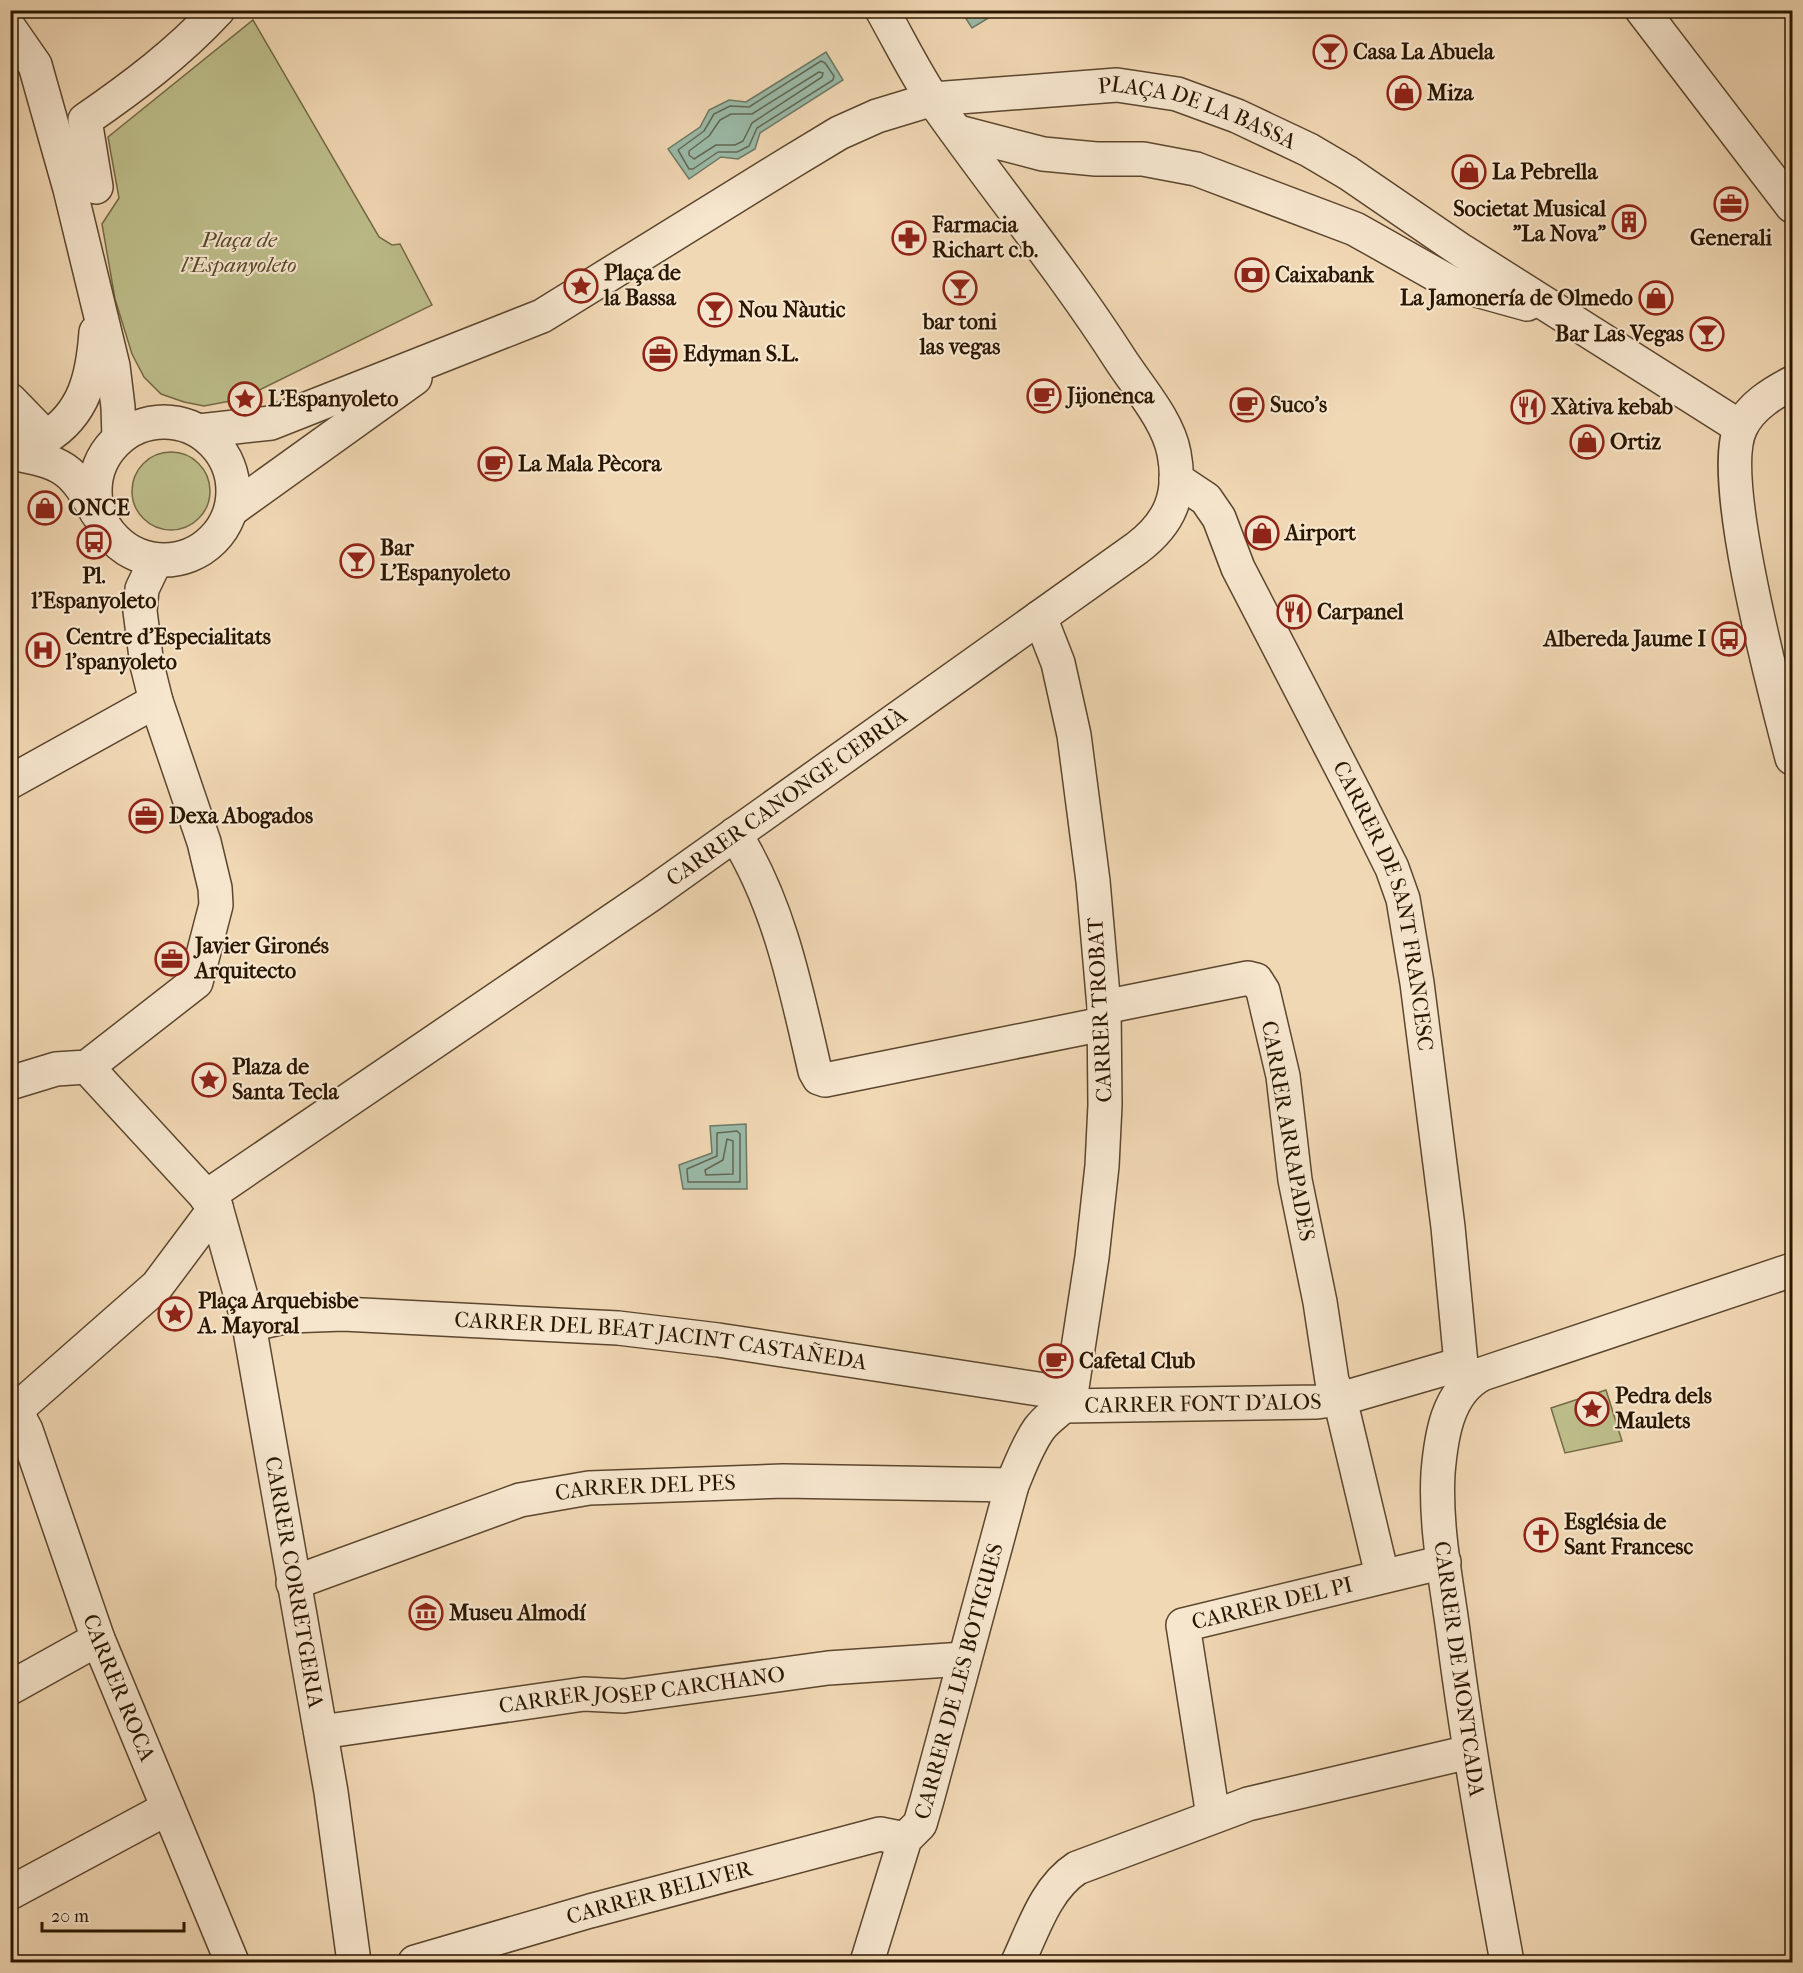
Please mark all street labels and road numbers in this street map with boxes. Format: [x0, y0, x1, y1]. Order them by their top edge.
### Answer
street label: PLAÇA DE LA BASSA [1097, 71, 1301, 155]
street label: CARRER CANONGE CEBRIÀ [662, 702, 913, 892]
street label: CARRER DE SANT FRANCESC [1327, 757, 1439, 1053]
street label: CARRER TROBAT [1082, 916, 1118, 1103]
street label: CARRER ARRAPADES [1256, 1019, 1320, 1243]
street label: CARRER DEL BEAT JACINT CASTAÑEDA [454, 1307, 869, 1376]
street label: CARRER FONT D'ALOS [1084, 1389, 1322, 1419]
street label: CARRER CORRETGERIA [259, 1454, 329, 1711]
street label: CARRER DEL PES [553, 1470, 736, 1507]
street label: CARRER DE LES BOTIGUES [909, 1540, 1009, 1822]
street label: CARRER DE MONTCADA [1428, 1540, 1490, 1799]
street label: CARRER DEL PI [1189, 1571, 1356, 1635]
street label: CARRER ROCA [77, 1611, 161, 1766]
street label: CARRER JOSEP CARCHANO [497, 1661, 787, 1719]
street label: CARRER BELLVER [563, 1855, 756, 1930]

